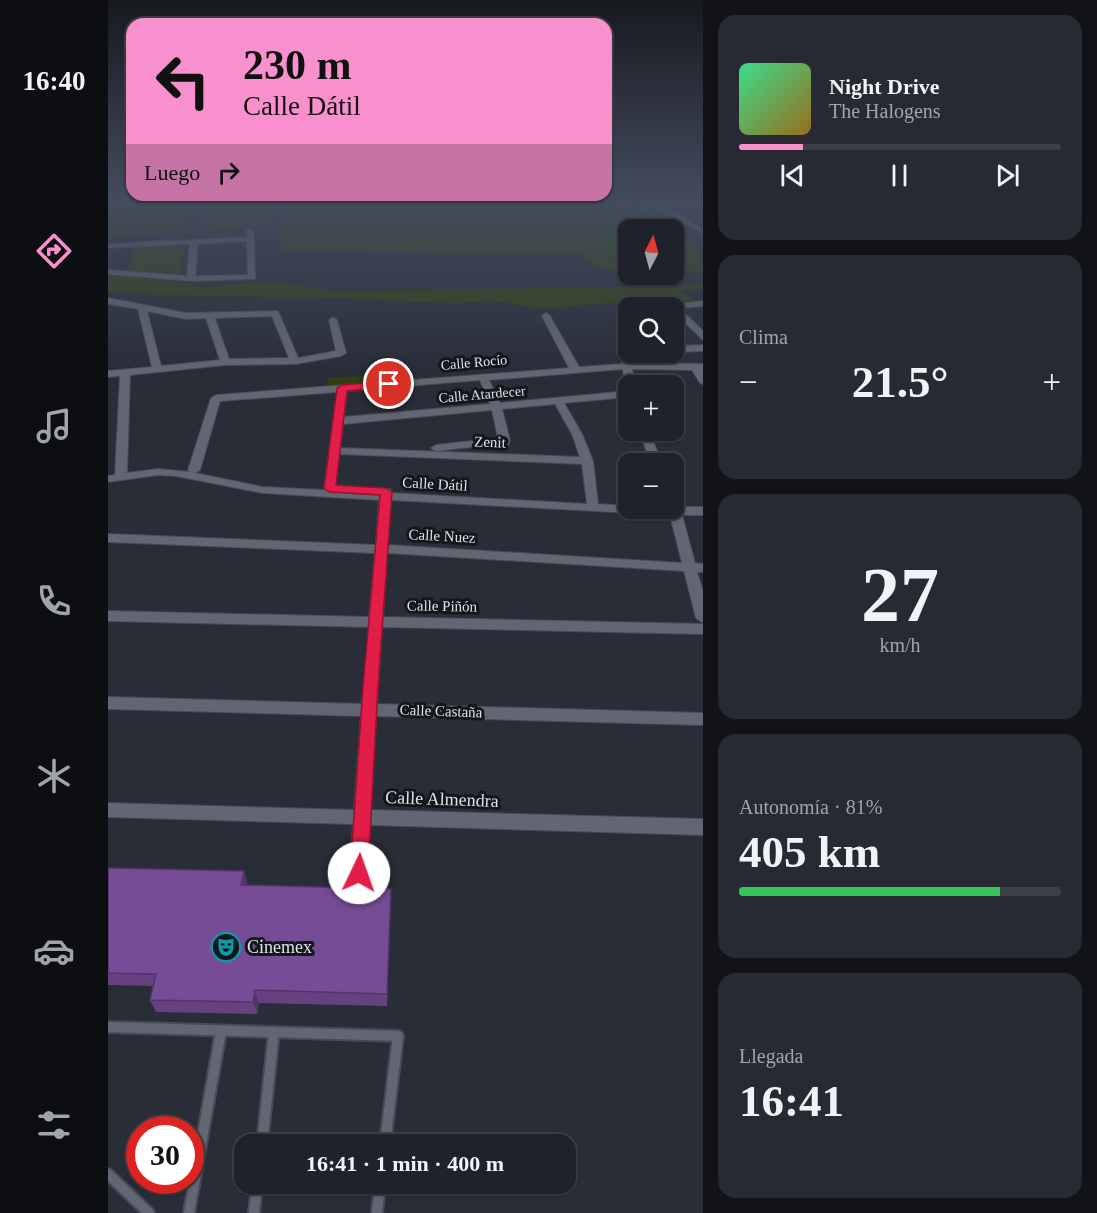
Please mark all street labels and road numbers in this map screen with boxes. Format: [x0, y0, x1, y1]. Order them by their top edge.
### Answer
street label: Calle Rocío [440, 352, 508, 373]
street label: Calle Atardecer [438, 383, 527, 406]
street label: Zenit [474, 433, 507, 451]
street label: Calle Dátil [402, 474, 468, 494]
street label: Calle Nuez [408, 526, 476, 546]
street label: Calle Piñón [407, 597, 478, 615]
street label: Calle Castaña [399, 702, 483, 720]
street label: Calle Almendra [385, 787, 499, 811]

